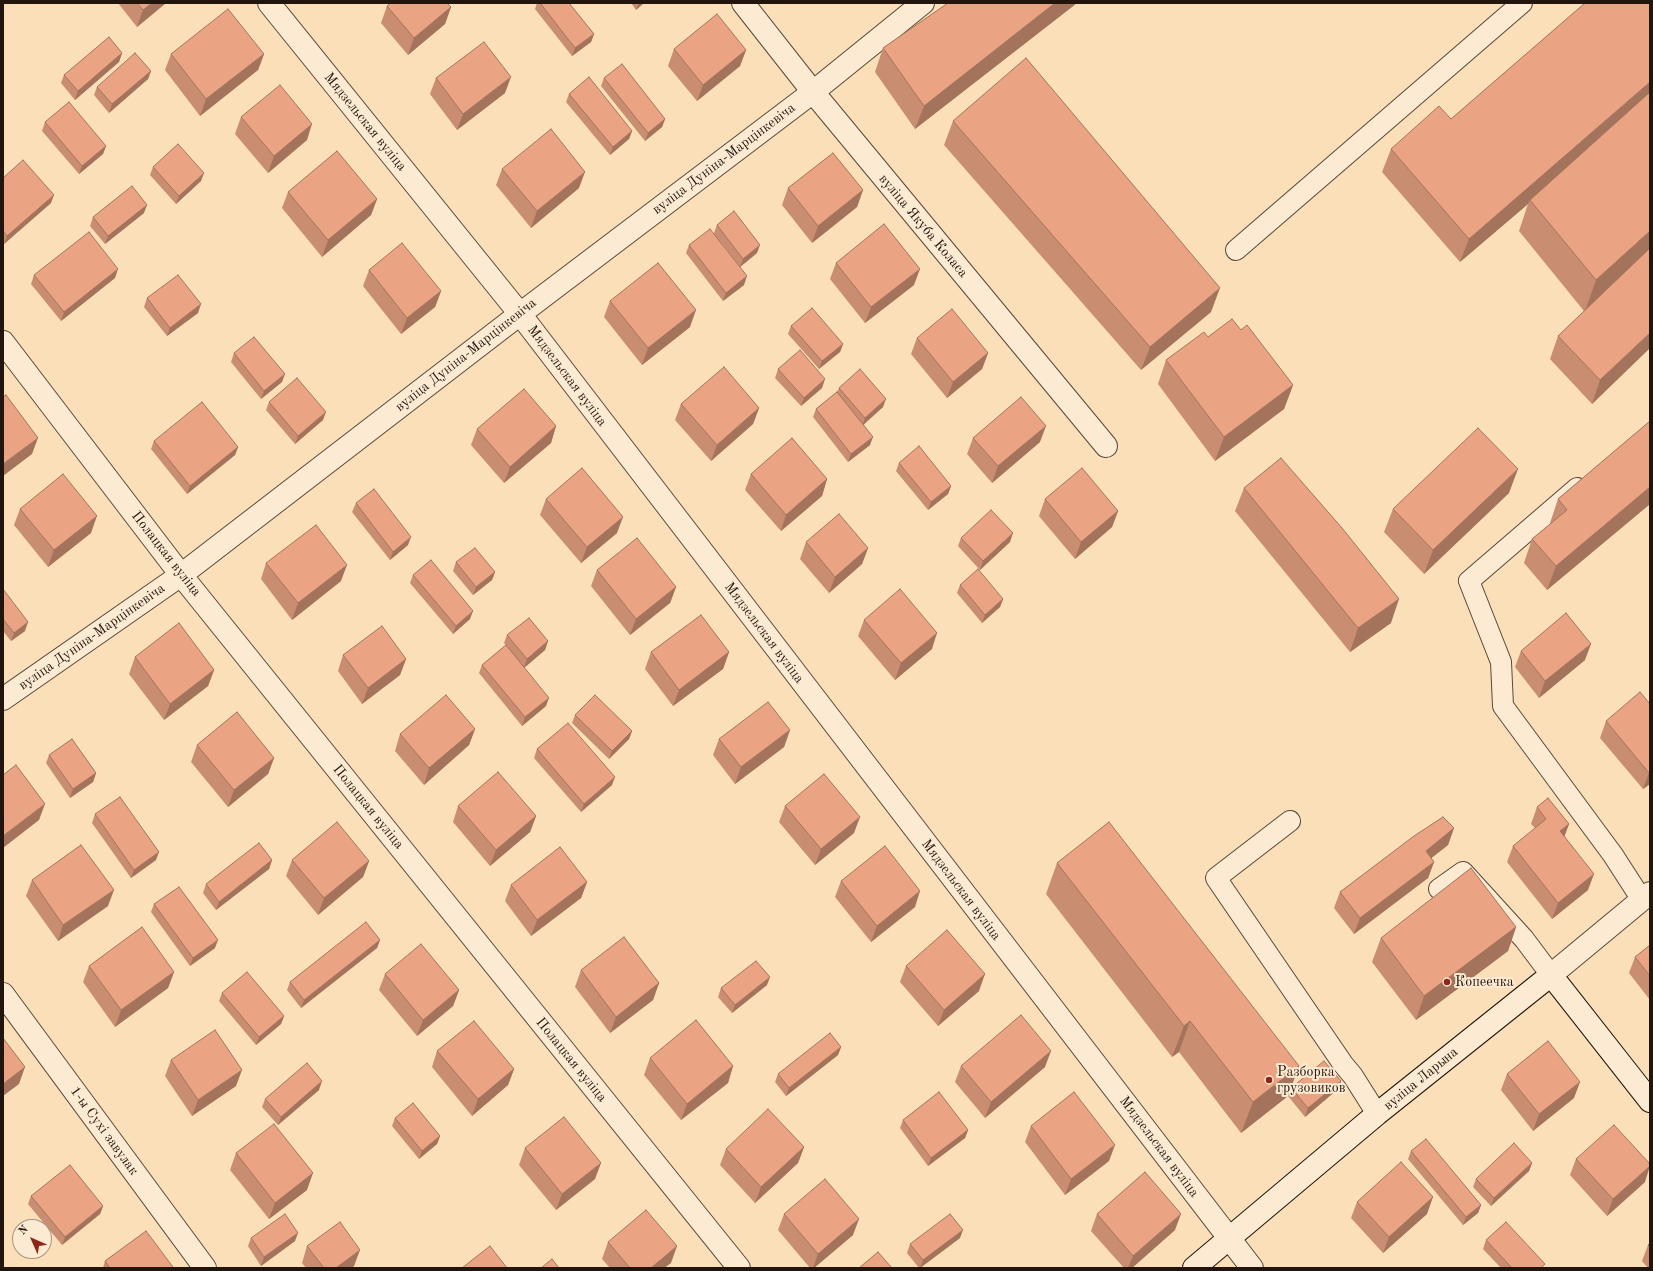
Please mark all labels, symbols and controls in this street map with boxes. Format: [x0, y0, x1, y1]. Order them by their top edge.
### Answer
street label: Мядзельская вуліца [320, 69, 410, 175]
street label: вуліца Дуніна-Марцінкевіча [649, 100, 799, 218]
street label: вуліца Якуба Коласа [875, 171, 971, 281]
street label: вуліца Дуніна-Марцінкевіча [392, 295, 540, 415]
street label: Мядзельская вуліца [524, 322, 610, 430]
street label: Полацкая вуліца [128, 508, 204, 600]
street label: Мядзельская вуліца [721, 579, 807, 687]
street label: вуліца Дуніна-Марцінкевіча [16, 580, 168, 694]
street label: Полацкая вуліца [329, 761, 407, 853]
street label: Мядзельская вуліца [918, 836, 1004, 944]
place label: Копеечка [1455, 974, 1514, 990]
marker: Копеечка [1442, 977, 1452, 987]
street label: Полацкая вуліца [532, 1014, 610, 1106]
street label: вуліца Ларына [1380, 1044, 1462, 1114]
place label: Разборка грузовиков [1277, 1064, 1345, 1096]
marker: Разборка грузовиков [1264, 1075, 1274, 1085]
street label: 1-ы Сухі завулак [66, 1083, 142, 1179]
street label: Мядзельская вуліца [1116, 1093, 1202, 1201]
north arrow [12, 1219, 52, 1259]
text: N [17, 1224, 31, 1238]

